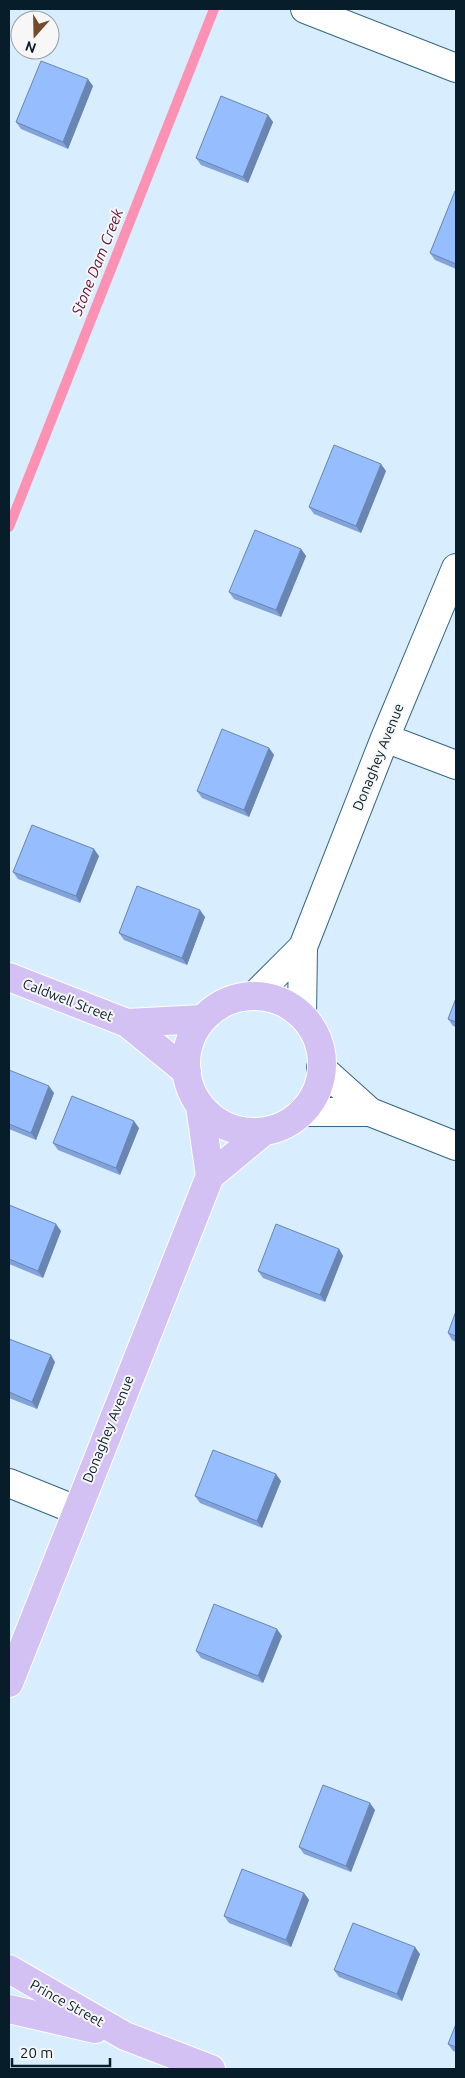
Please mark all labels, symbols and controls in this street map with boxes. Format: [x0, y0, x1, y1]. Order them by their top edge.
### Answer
north arrow [10, 10, 60, 60]
text: N [23, 38, 38, 57]
water label: Stone Dam Creek [67, 206, 126, 319]
street label: Donaghey Avenue [349, 701, 407, 813]
street label: Caldwell Street [20, 975, 116, 1025]
street label: Donaghey Avenue [79, 1373, 137, 1485]
street label: Prince Street [27, 1976, 107, 2030]
scale bar [12, 2036, 110, 2068]
text: 20 m [20, 2044, 53, 2061]

